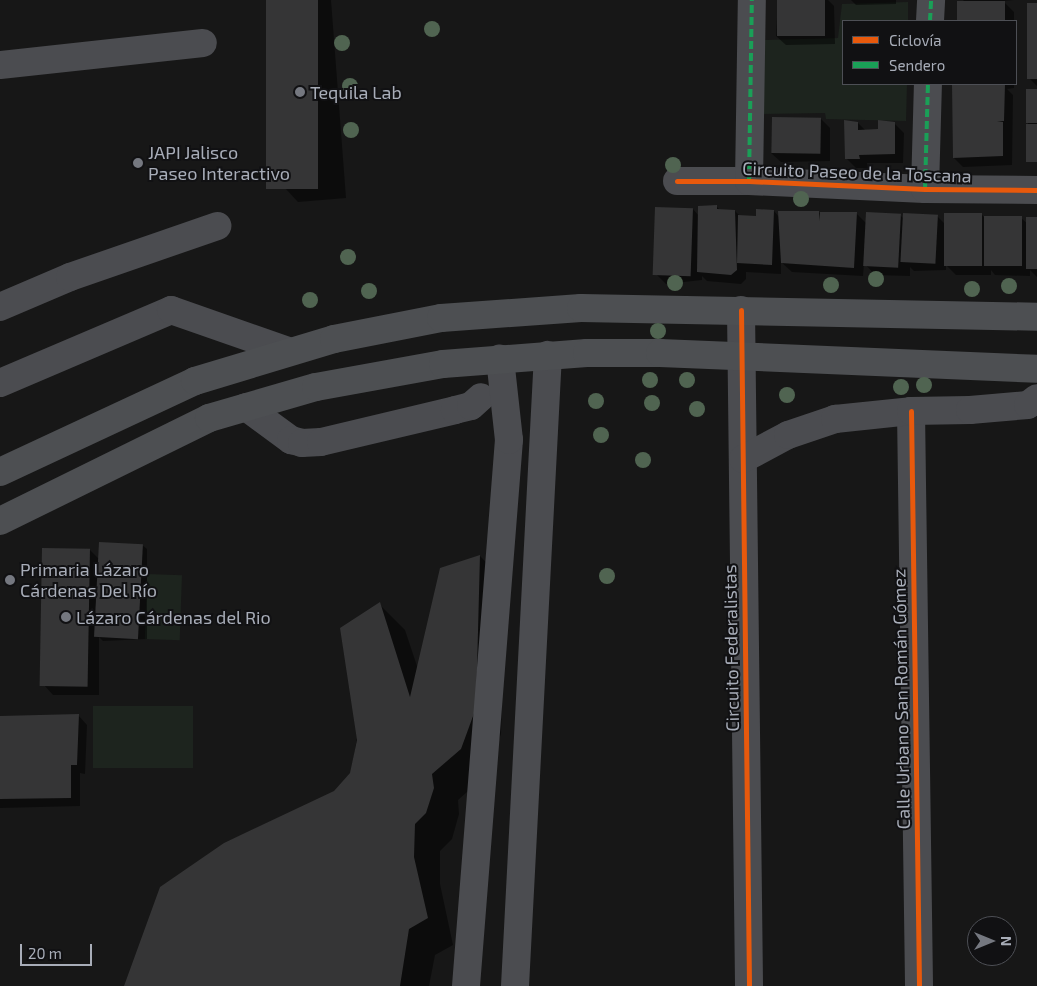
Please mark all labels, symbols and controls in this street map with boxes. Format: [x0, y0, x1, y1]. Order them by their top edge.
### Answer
legend [842, 20, 1017, 85]
text: Ciclovía [889, 31, 941, 49]
text: Sendero [889, 56, 945, 74]
place label: Tequila Lab [310, 81, 402, 103]
marker: Tequila Lab [294, 86, 306, 98]
place label: JAPI Jalisco Paseo Interactivo [148, 142, 290, 184]
marker: JAPI Jalisco Paseo Interactivo [132, 157, 144, 169]
street label: Circuito Paseo de la Toscana [742, 157, 972, 187]
place label: Primaria Lázaro Cárdenas Del Río [20, 559, 157, 602]
street label: Circuito Federalistas [719, 564, 743, 732]
street label: Calle Urbano San Román Gómez [888, 569, 914, 829]
marker: Primaria Lázaro Cárdenas Del Río [4, 574, 16, 586]
place label: Lázaro Cárdenas del Rio [76, 606, 271, 628]
marker: Lázaro Cárdenas del Rio [60, 611, 72, 623]
north arrow [967, 916, 1017, 966]
scale bar [22, 934, 95, 966]
text: N [998, 936, 1015, 946]
text: 20 m [28, 944, 62, 962]

